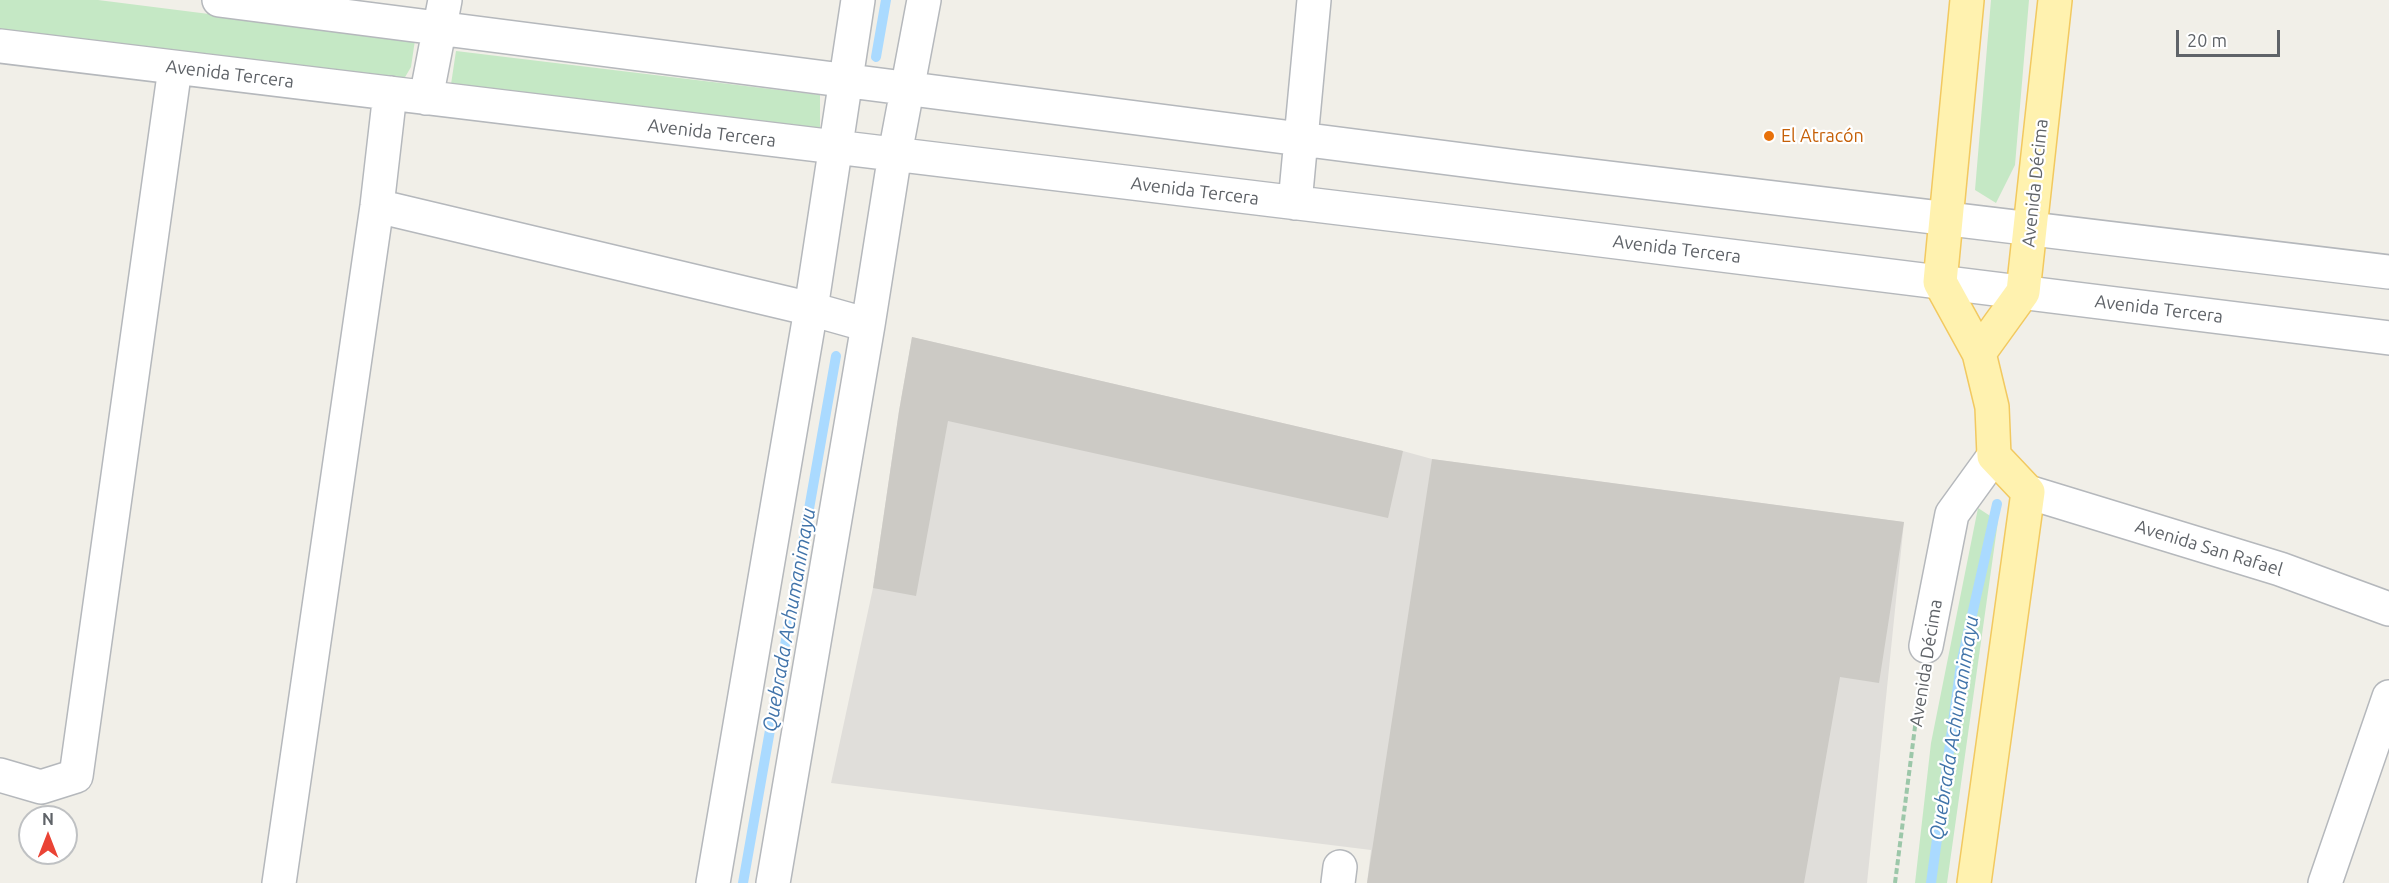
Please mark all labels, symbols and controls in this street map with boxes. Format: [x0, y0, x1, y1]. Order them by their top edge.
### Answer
scale bar [2179, 18, 2282, 56]
text: 20 m [2187, 30, 2227, 50]
street label: Avenida Tercera [165, 55, 295, 93]
street label: Avenida Tercera [647, 114, 777, 152]
street label: Avenida Décima [2018, 118, 2052, 248]
place label: El Atracón [1781, 125, 1864, 147]
marker: El Atracón [1762, 129, 1776, 143]
street label: Avenida Tercera [1130, 172, 1260, 210]
street label: Avenida Tercera [1612, 230, 1742, 268]
street label: Avenida Tercera [2094, 290, 2224, 328]
water label: Quebrada Achumanimayu [757, 506, 821, 734]
street label: Avenida San Rafael [2133, 515, 2285, 581]
street label: Avenida Décima [1905, 598, 1947, 728]
water label: Quebrada Achumanimayu [1924, 614, 1984, 842]
north arrow [18, 805, 78, 865]
text: N [42, 810, 54, 828]

